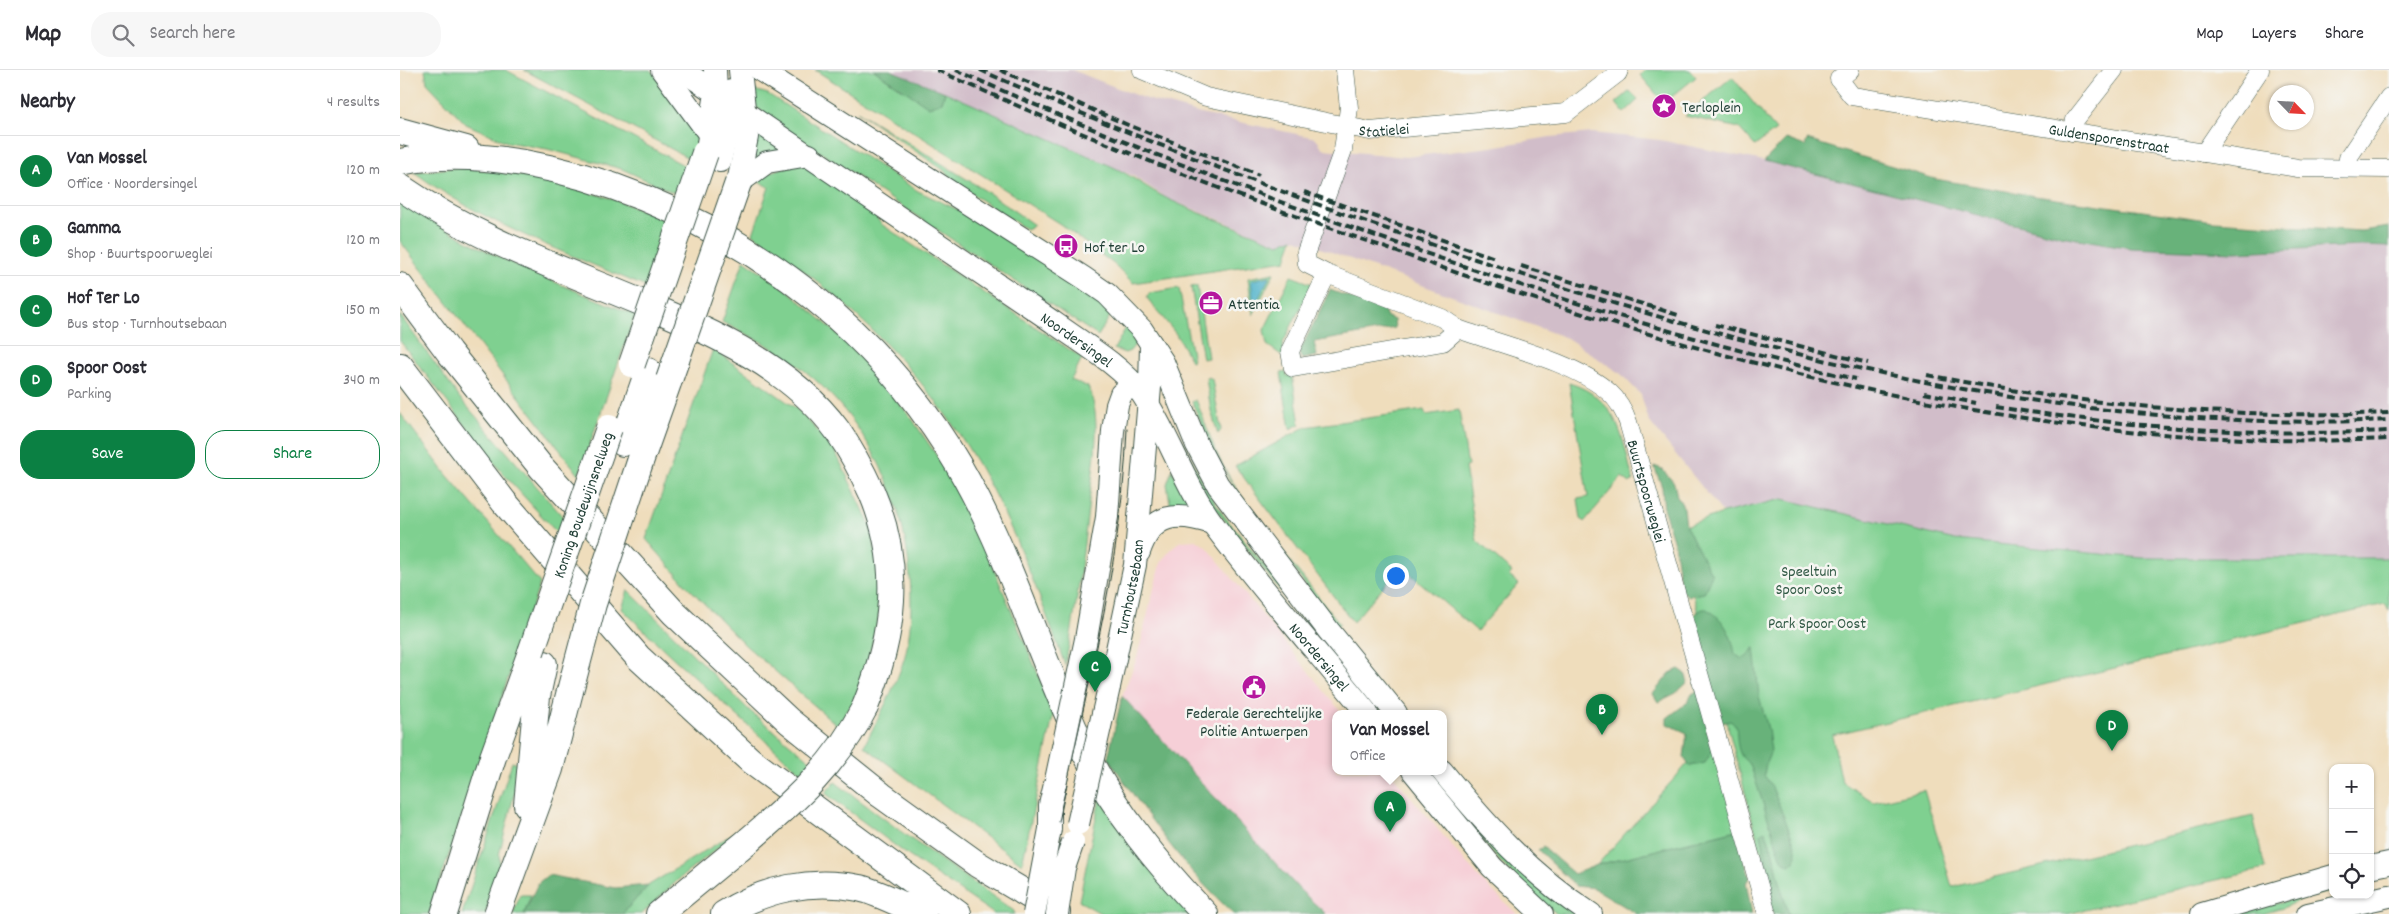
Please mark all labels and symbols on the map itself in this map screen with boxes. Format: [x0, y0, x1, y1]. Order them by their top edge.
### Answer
north arrow [2269, 85, 2314, 130]
place icon: Terloplein [1651, 93, 1677, 119]
place label: Terloplein [1682, 97, 1741, 120]
street label: Statielei [1356, 118, 1410, 145]
street label: Guldensporenstraat [2047, 119, 2171, 161]
bus stop icon: Hof ter Lo [1053, 233, 1079, 259]
place label: Hof ter Lo [1084, 237, 1145, 260]
office icon: Attentia [1198, 290, 1224, 316]
place label: Attentia [1228, 294, 1280, 317]
street label: Noordersingel [1035, 308, 1117, 374]
street label: Koning Boudewijnsnelweg [549, 429, 621, 582]
street label: Buurtspoorweglei [1620, 437, 1670, 546]
street label: Turnhoutsebaan [1111, 539, 1151, 638]
park label: Speeltuin Spoor Oost [1775, 561, 1843, 602]
your location [1383, 563, 1409, 589]
park label: Park Spoor Oost [1768, 613, 1866, 636]
street label: Noordersingel [1282, 619, 1354, 698]
pin: C [1079, 651, 1111, 692]
public building icon: Federale Gerechtelijke Politie Antwerpen [1241, 674, 1267, 700]
pin: B [1586, 694, 1618, 735]
place label: Federale Gerechtelijke Politie Antwerpen [1186, 703, 1322, 744]
pin: D [2096, 710, 2128, 751]
pin: A [1374, 791, 1406, 832]

